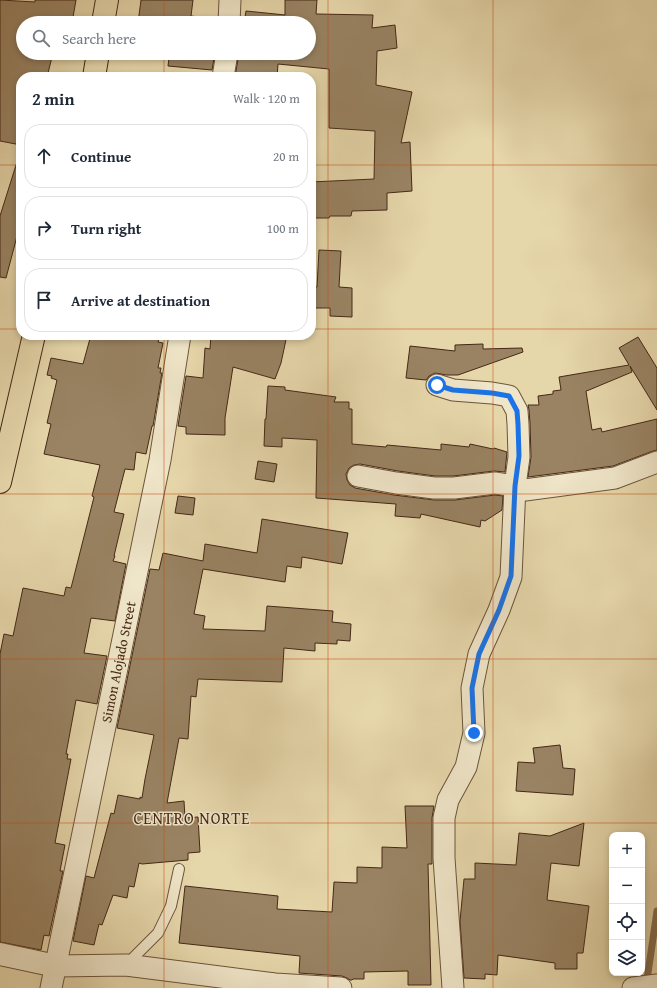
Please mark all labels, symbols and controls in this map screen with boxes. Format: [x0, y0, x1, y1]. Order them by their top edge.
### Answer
search box [16, 16, 316, 60]
icon: search [30, 27, 52, 49]
text: Search here [62, 28, 136, 49]
text: 2 min [32, 86, 74, 111]
text: Walk · 120 m [233, 89, 300, 108]
icon: ahead [33, 145, 55, 167]
text: Continue [71, 146, 132, 167]
text: 20 m [273, 147, 299, 166]
icon: right [33, 217, 55, 239]
text: Turn right [71, 218, 142, 239]
text: 100 m [267, 219, 299, 238]
icon: arrive [33, 289, 55, 311]
text: Arrive at destination [71, 290, 210, 311]
route start [428, 376, 446, 394]
street label: Simon Alojado Street [96, 599, 141, 724]
route end [465, 724, 483, 742]
district label: CENTRO NORTE [134, 806, 250, 830]
map controls [609, 832, 645, 976]
button: + [609, 832, 645, 868]
button: − [609, 868, 645, 904]
button: locate [609, 904, 645, 940]
button: layers [609, 940, 645, 976]

